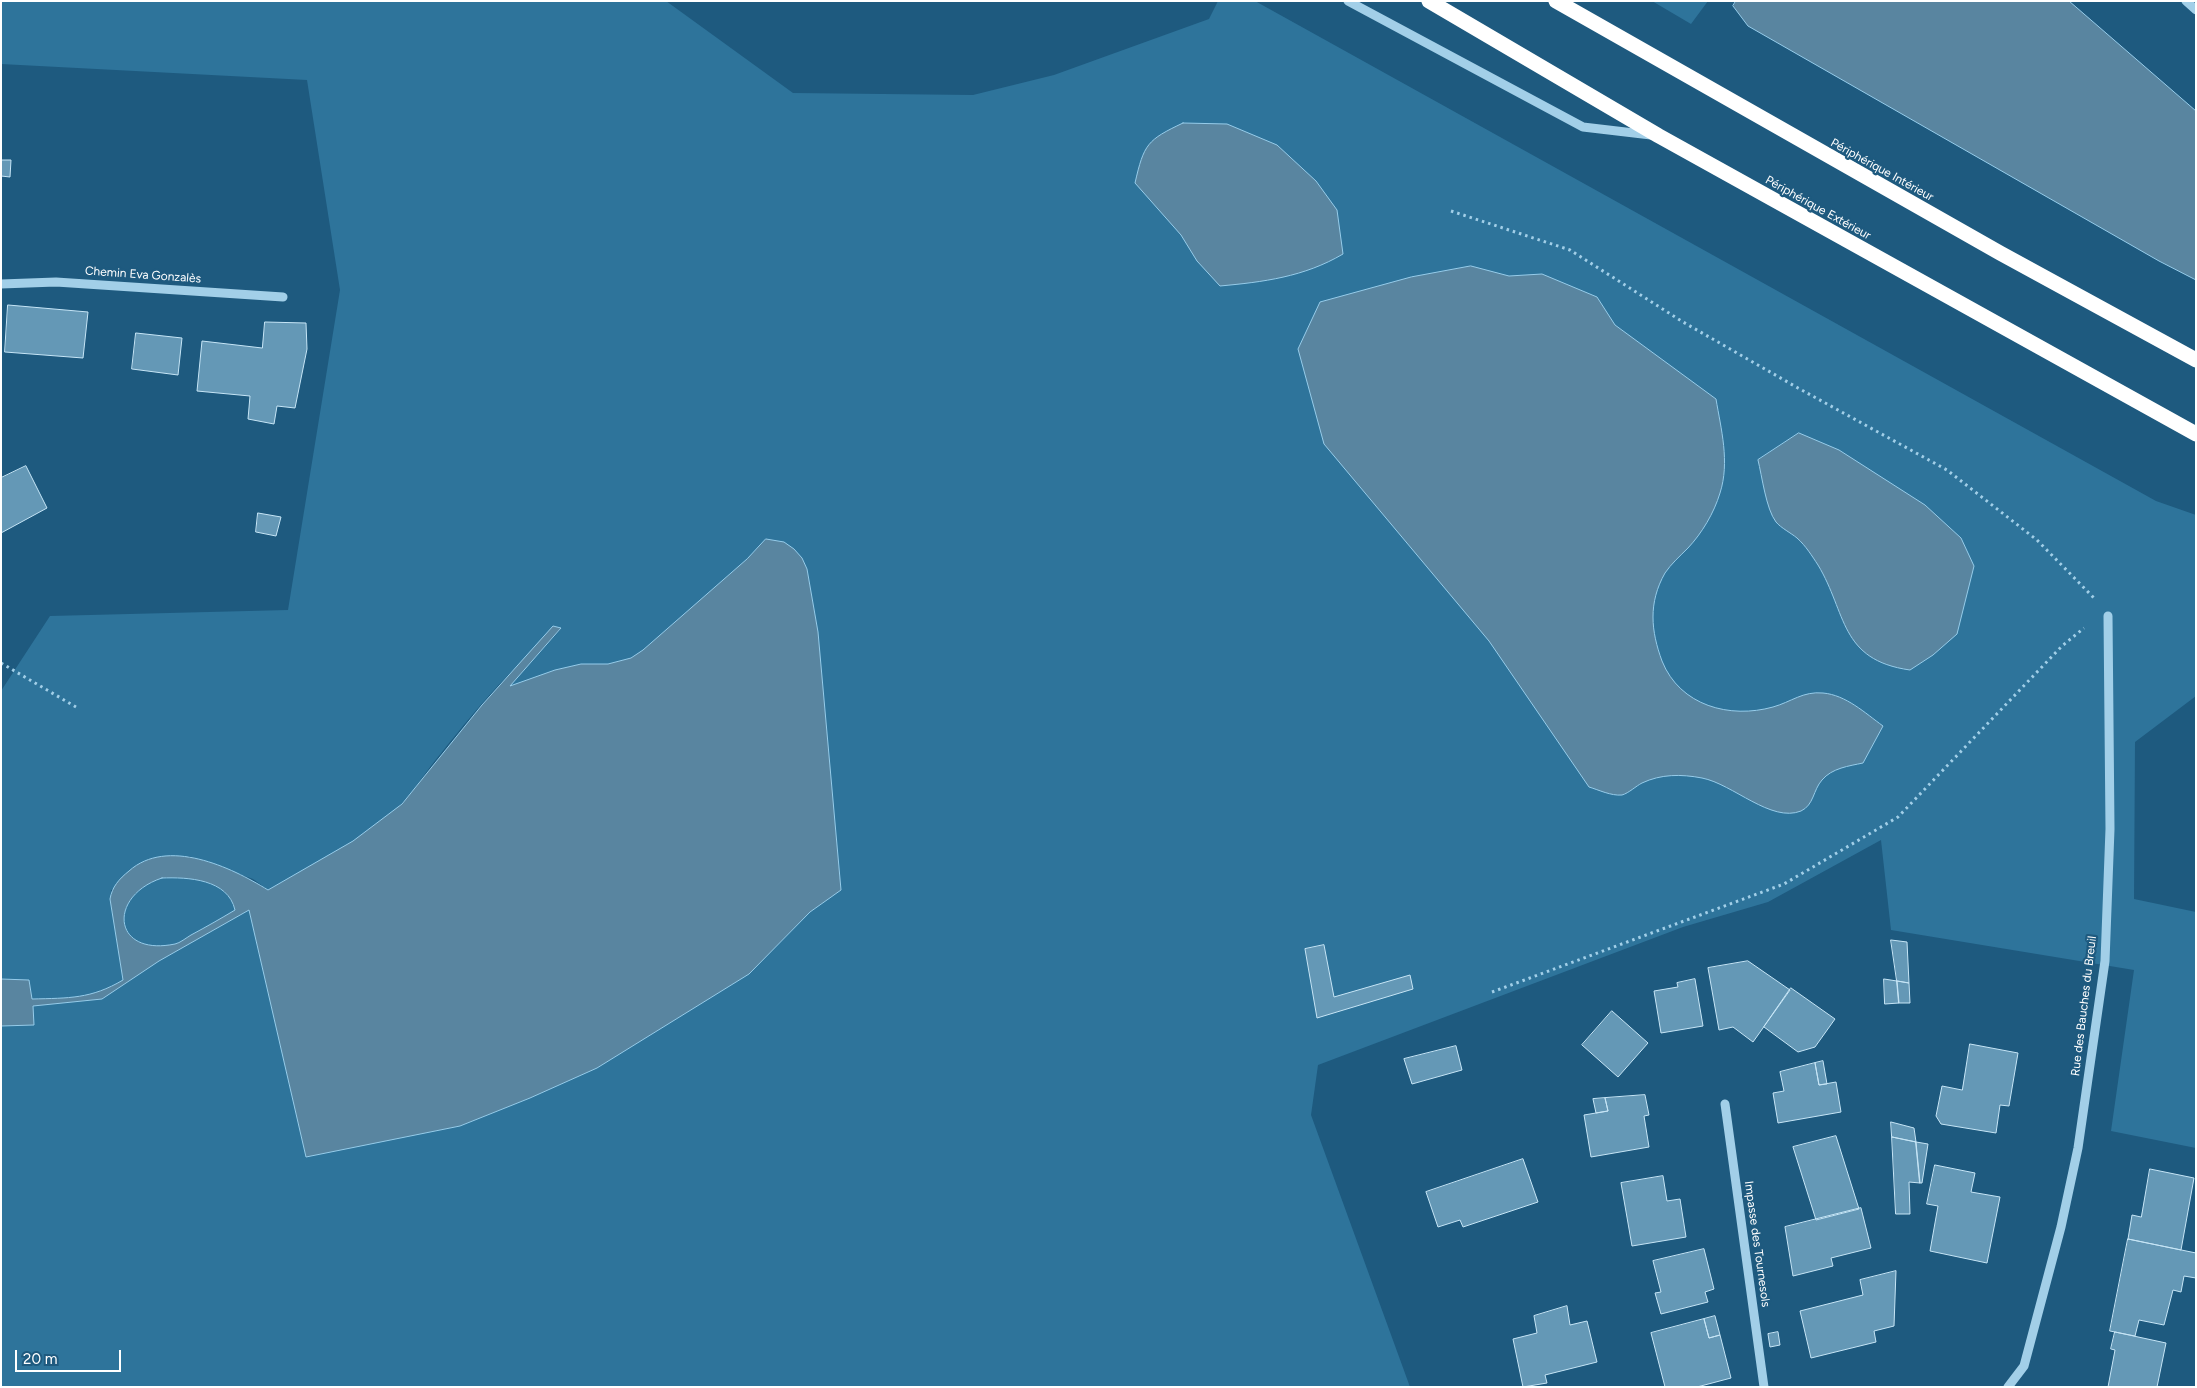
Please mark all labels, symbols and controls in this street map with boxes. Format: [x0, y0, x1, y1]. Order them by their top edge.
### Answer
street label: Périphérique Intérieur [1828, 136, 1936, 204]
street label: Périphérique Extérieur [1763, 173, 1873, 243]
street label: Chemin Eva Gonzalès [84, 264, 202, 286]
street label: Rue des Bauches du Breuil [2068, 935, 2100, 1077]
street label: Impasse des Tournesols [1741, 1180, 1773, 1308]
scale bar [18, 1340, 124, 1372]
text: 20 m [23, 1350, 57, 1368]

